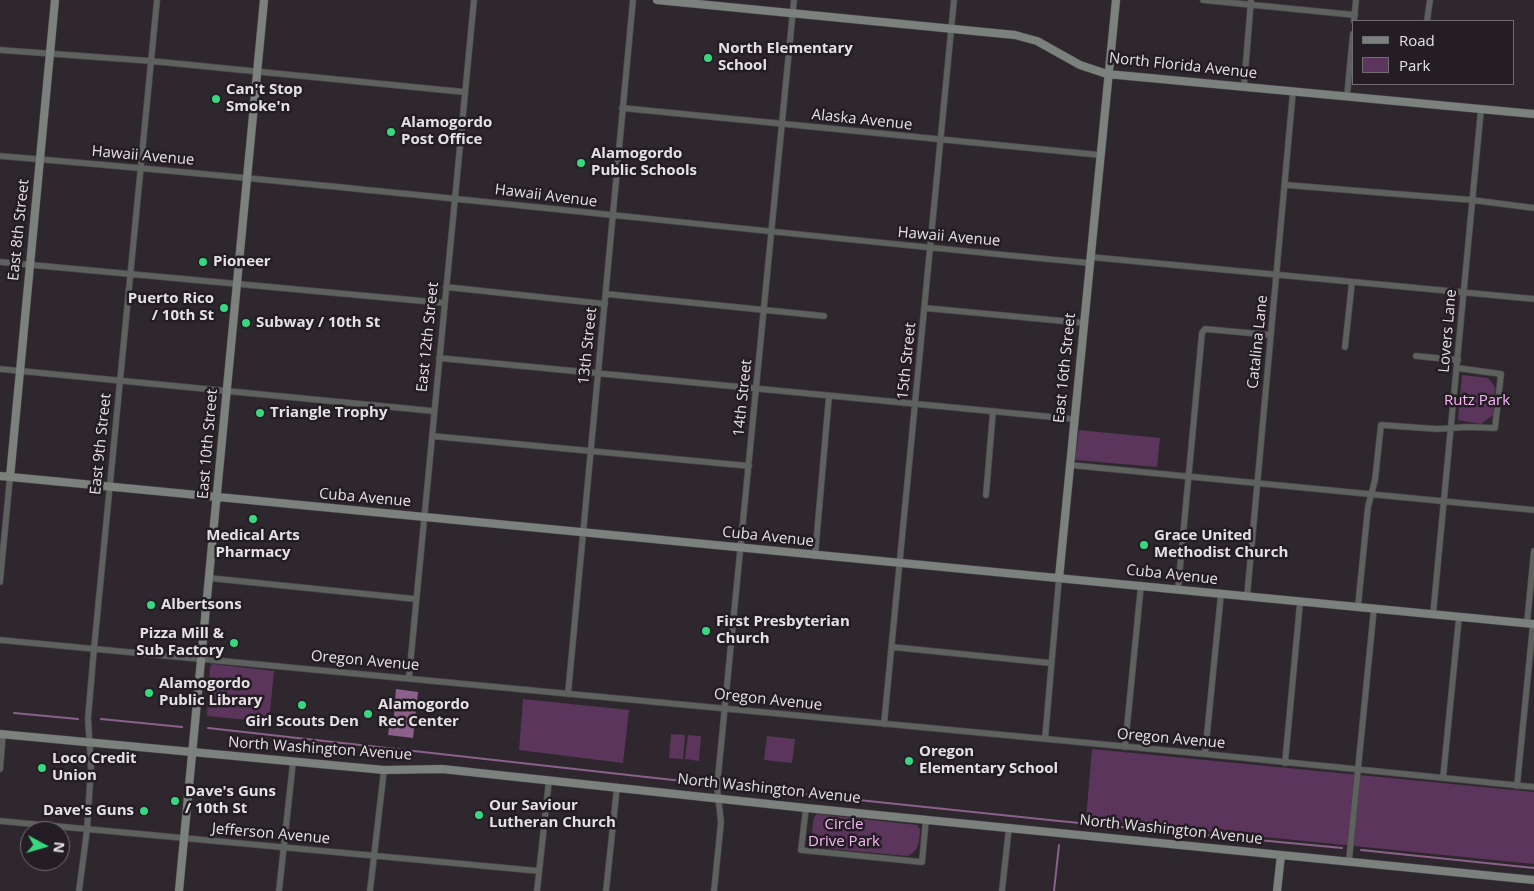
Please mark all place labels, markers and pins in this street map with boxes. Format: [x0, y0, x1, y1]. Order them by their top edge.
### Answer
place label: North Elementary School [718, 40, 853, 75]
marker: North Elementary School [702, 52, 714, 64]
place label: Can't Stop Smoke'n [226, 81, 302, 116]
marker: Can't Stop Smoke'n [210, 93, 222, 105]
place label: Alamogordo Post Office [401, 114, 492, 149]
marker: Alamogordo Post Office [385, 126, 397, 138]
place label: Alamogordo Public Schools [591, 145, 697, 180]
marker: Alamogordo Public Schools [575, 157, 587, 169]
place label: Pioneer [213, 253, 271, 271]
marker: Pioneer [197, 256, 209, 268]
place label: Puerto Rico / 10th St [128, 290, 214, 325]
marker: Puerto Rico / 10th St [218, 302, 230, 314]
place label: Subway / 10th St [256, 314, 380, 332]
marker: Subway / 10th St [240, 317, 252, 329]
place label: Triangle Trophy [270, 404, 387, 422]
marker: Triangle Trophy [254, 407, 266, 419]
marker: Medical Arts Pharmacy [247, 513, 259, 525]
place label: Medical Arts Pharmacy [206, 527, 300, 562]
place label: Grace United Methodist Church [1154, 527, 1288, 562]
marker: Grace United Methodist Church [1138, 539, 1150, 551]
place label: Albertsons [161, 596, 242, 614]
marker: Albertsons [145, 599, 157, 611]
place label: First Presbyterian Church [716, 613, 850, 648]
place label: Pizza Mill & Sub Factory [136, 625, 224, 660]
marker: First Presbyterian Church [700, 625, 712, 637]
marker: Pizza Mill & Sub Factory [228, 637, 240, 649]
place label: Alamogordo Public Library [159, 675, 262, 710]
marker: Alamogordo Public Library [143, 687, 155, 699]
place label: Alamogordo Rec Center [378, 696, 469, 731]
marker: Girl Scouts Den [296, 699, 308, 711]
marker: Alamogordo Rec Center [362, 708, 374, 720]
place label: Girl Scouts Den [245, 713, 359, 731]
place label: Oregon Elementary School [919, 743, 1058, 778]
place label: Loco Credit Union [52, 750, 136, 785]
marker: Oregon Elementary School [903, 755, 915, 767]
marker: Loco Credit Union [36, 762, 48, 774]
place label: Dave's Guns / 10th St [185, 783, 276, 818]
marker: Dave's Guns / 10th St [169, 795, 181, 807]
place label: Our Saviour Lutheran Church [489, 797, 616, 832]
place label: Dave's Guns [43, 802, 134, 820]
marker: Dave's Guns [138, 805, 150, 817]
marker: Our Saviour Lutheran Church [473, 809, 485, 821]

